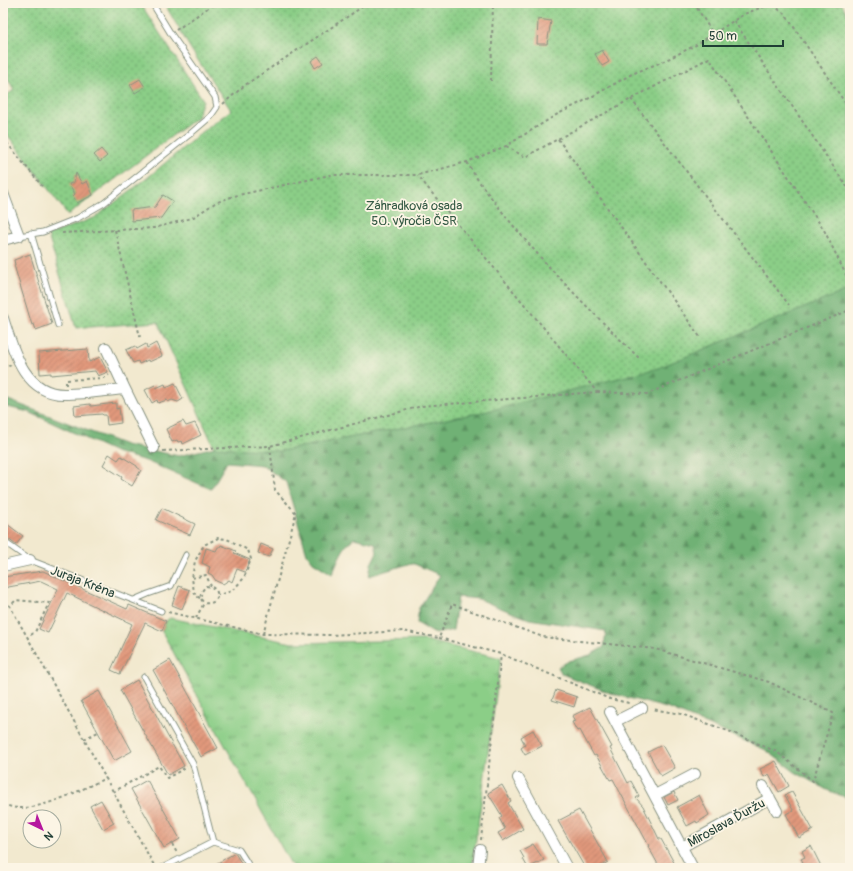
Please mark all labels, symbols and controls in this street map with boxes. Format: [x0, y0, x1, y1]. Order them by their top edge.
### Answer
scale bar [703, 22, 783, 48]
text: 50 m [709, 29, 737, 44]
park label: Záhradková osada 50. výročia ČSR [366, 198, 462, 229]
street label: Juraja Kréna [48, 562, 117, 602]
street label: Miroslava Ďuržu [685, 795, 768, 851]
north arrow [22, 809, 62, 849]
text: N [41, 829, 56, 844]

